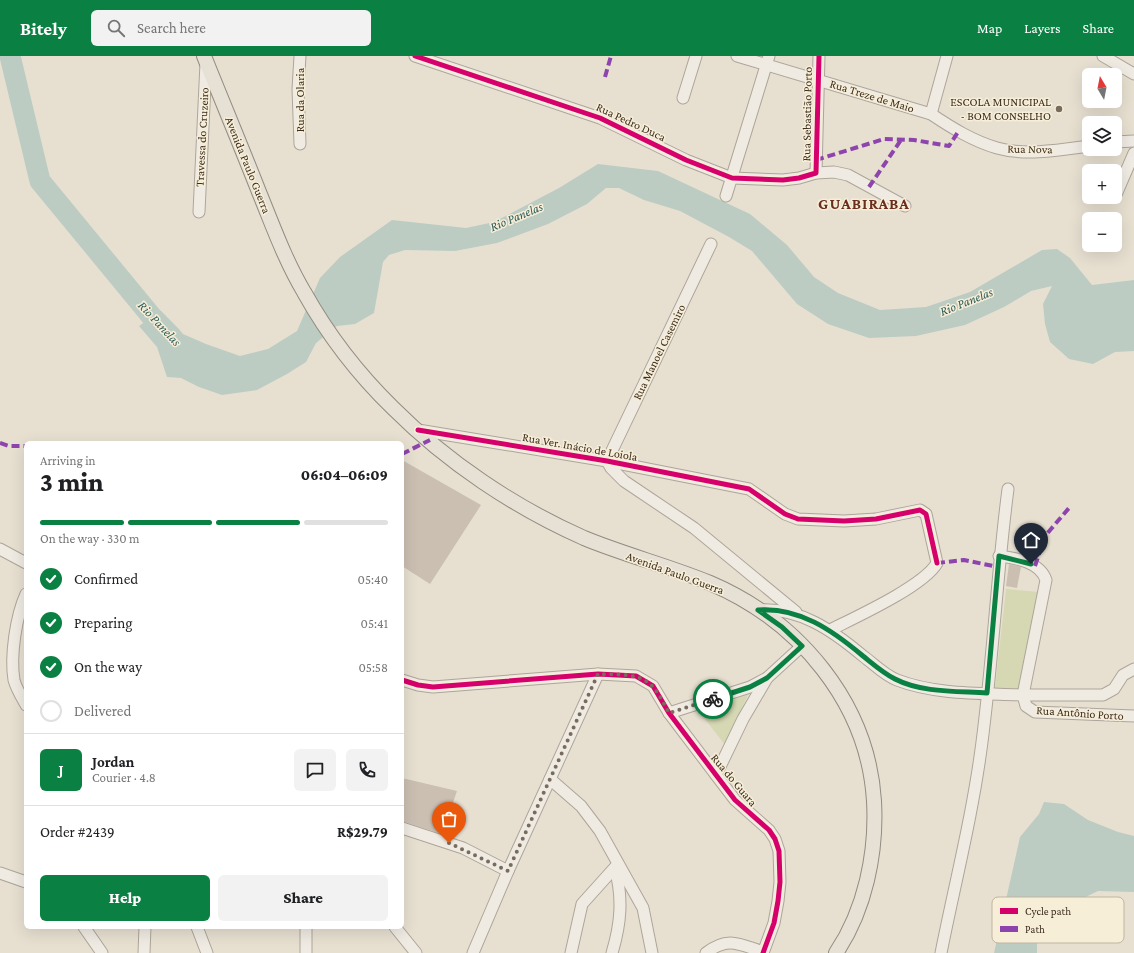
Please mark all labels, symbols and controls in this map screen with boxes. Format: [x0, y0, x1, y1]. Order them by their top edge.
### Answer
search box [91, 10, 371, 46]
icon: search [105, 17, 127, 39]
text: Bitely [20, 18, 67, 39]
text: Search here [137, 20, 206, 36]
text: Map [977, 20, 1002, 36]
text: Layers [1024, 20, 1061, 36]
text: Share [1083, 20, 1114, 36]
street label: Rua da Olaria [293, 67, 307, 132]
street label: Rua Sebastião Porto [799, 67, 815, 161]
north arrow [1082, 68, 1122, 108]
map controls [1082, 68, 1122, 252]
street label: Rua Treze de Maio [828, 77, 916, 116]
street label: Travessa do Cruzeiro [192, 87, 212, 187]
place label: ESCOLA MUNICIPAL - BOM CONSELHO [950, 95, 1051, 123]
street label: Rua Pedro Duca [594, 100, 668, 144]
marker: ESCOLA MUNICIPAL - BOM CONSELHO [1054, 104, 1064, 114]
street label: Avenida Paulo Guerra [222, 115, 274, 216]
button: layers [1082, 116, 1122, 156]
street label: Rua Nova [1007, 142, 1053, 156]
button: + [1082, 164, 1122, 204]
district label: GUABIRABA [818, 195, 910, 212]
water label: Rio Panelas [488, 199, 545, 234]
button: − [1082, 212, 1122, 252]
water label: Rio Panelas [938, 284, 995, 319]
water label: Rio Panelas [135, 298, 184, 349]
street label: Rua Manoel Casemiro [630, 302, 688, 402]
street label: Rua Ver. Inácio de Loiola [521, 430, 639, 464]
text: Arriving in [40, 453, 96, 468]
text: 06:04–06:09 [301, 467, 388, 483]
text: 3 min [40, 468, 103, 497]
pin [1014, 523, 1048, 564]
icon: home [1020, 529, 1042, 551]
text: On the way · 330 m [40, 531, 140, 546]
street label: Avenida Paulo Guerra [624, 549, 726, 597]
icon: check [40, 568, 62, 590]
text: Confirmed [74, 571, 138, 587]
text: 05:40 [358, 572, 388, 587]
icon: check [40, 612, 62, 634]
text: Preparing [74, 615, 133, 631]
text: 05:41 [361, 616, 388, 631]
icon: check [40, 656, 62, 678]
text: On the way [74, 659, 142, 675]
text: 05:58 [358, 660, 388, 675]
courier [693, 679, 733, 719]
icon: bike [702, 688, 724, 710]
text: Delivered [74, 703, 131, 719]
street label: Rua Antônio Porto [1036, 703, 1124, 723]
button: chat [294, 749, 336, 791]
button: phone [346, 749, 388, 791]
street label: Rua do Guara [708, 751, 760, 809]
text: Jordan [92, 754, 134, 770]
text: J [58, 762, 64, 778]
text: Courier · 4.8 [92, 770, 156, 785]
pin [432, 802, 466, 843]
icon: bag [438, 808, 460, 830]
text: Order #2439 [40, 824, 115, 840]
text: R$29.79 [337, 824, 388, 840]
button: Help [40, 875, 210, 921]
button: Share [218, 875, 388, 921]
legend [992, 897, 1124, 943]
text: Cycle path [1025, 905, 1071, 918]
text: Path [1025, 923, 1045, 935]

